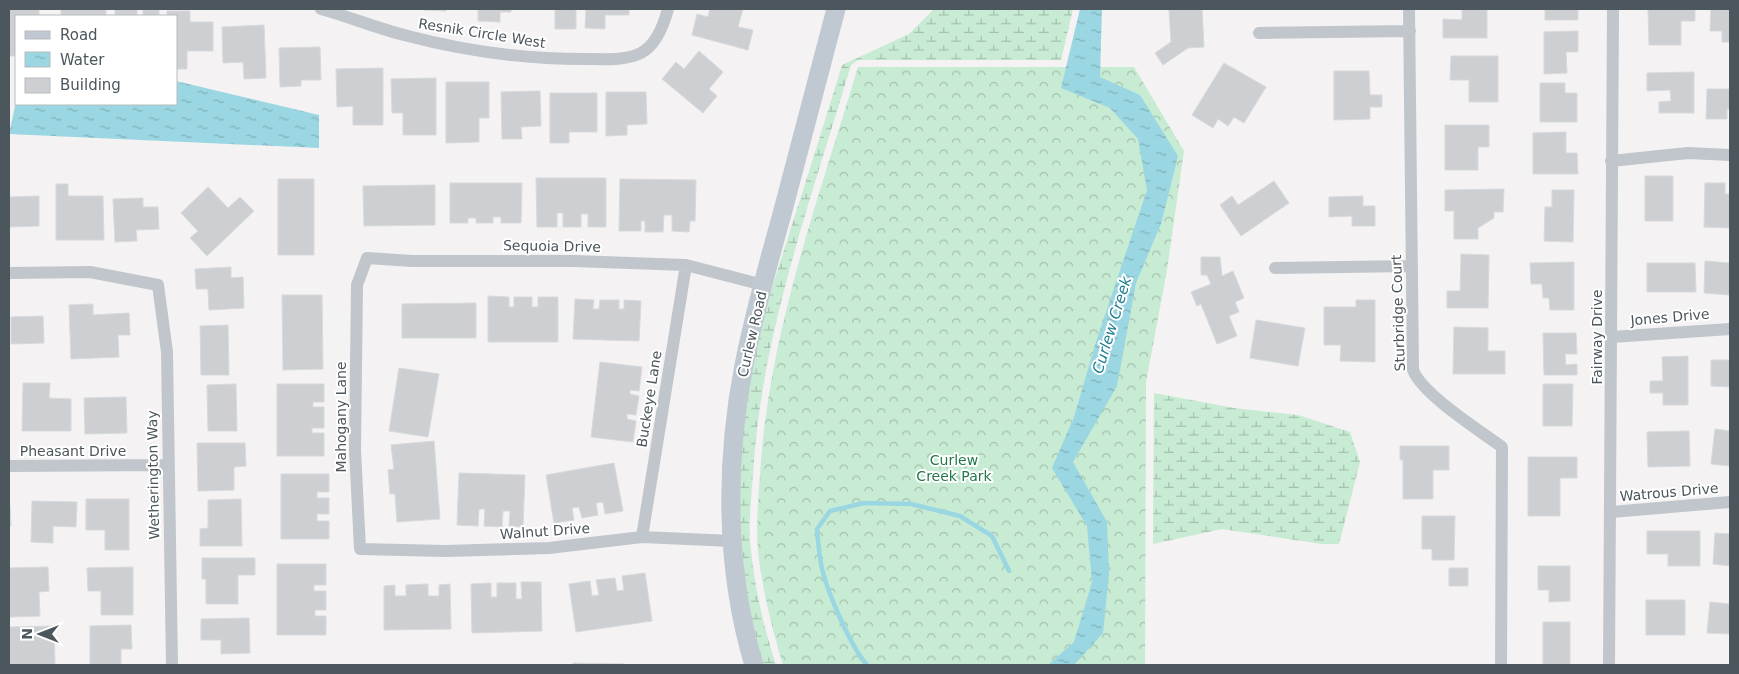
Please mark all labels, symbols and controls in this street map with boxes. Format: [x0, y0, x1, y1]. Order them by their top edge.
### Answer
legend [15, 15, 178, 105]
street label: Resnik Circle West [417, 15, 547, 51]
text: Road [60, 26, 98, 44]
text: Water [60, 51, 105, 69]
text: Building [60, 76, 121, 94]
street label: Sequoia Drive [503, 237, 601, 255]
street label: Sturbridge Court [1388, 254, 1408, 372]
water label: Curlew Creek [1089, 273, 1136, 376]
street label: Curlew Road [734, 289, 770, 379]
street label: Fairway Drive [1589, 289, 1605, 385]
street label: Jones Drive [1629, 306, 1710, 329]
street label: Buckeye Lane [633, 350, 665, 448]
street label: Mahogany Lane [333, 361, 349, 473]
street label: Wetherington Way [144, 410, 162, 540]
street label: Pheasant Drive [20, 443, 126, 459]
park label: Curlew Creek Park [916, 452, 993, 484]
street label: Watrous Drive [1619, 480, 1719, 504]
street label: Walnut Drive [499, 520, 591, 542]
north arrow [15, 609, 65, 659]
text: N [19, 628, 35, 640]

